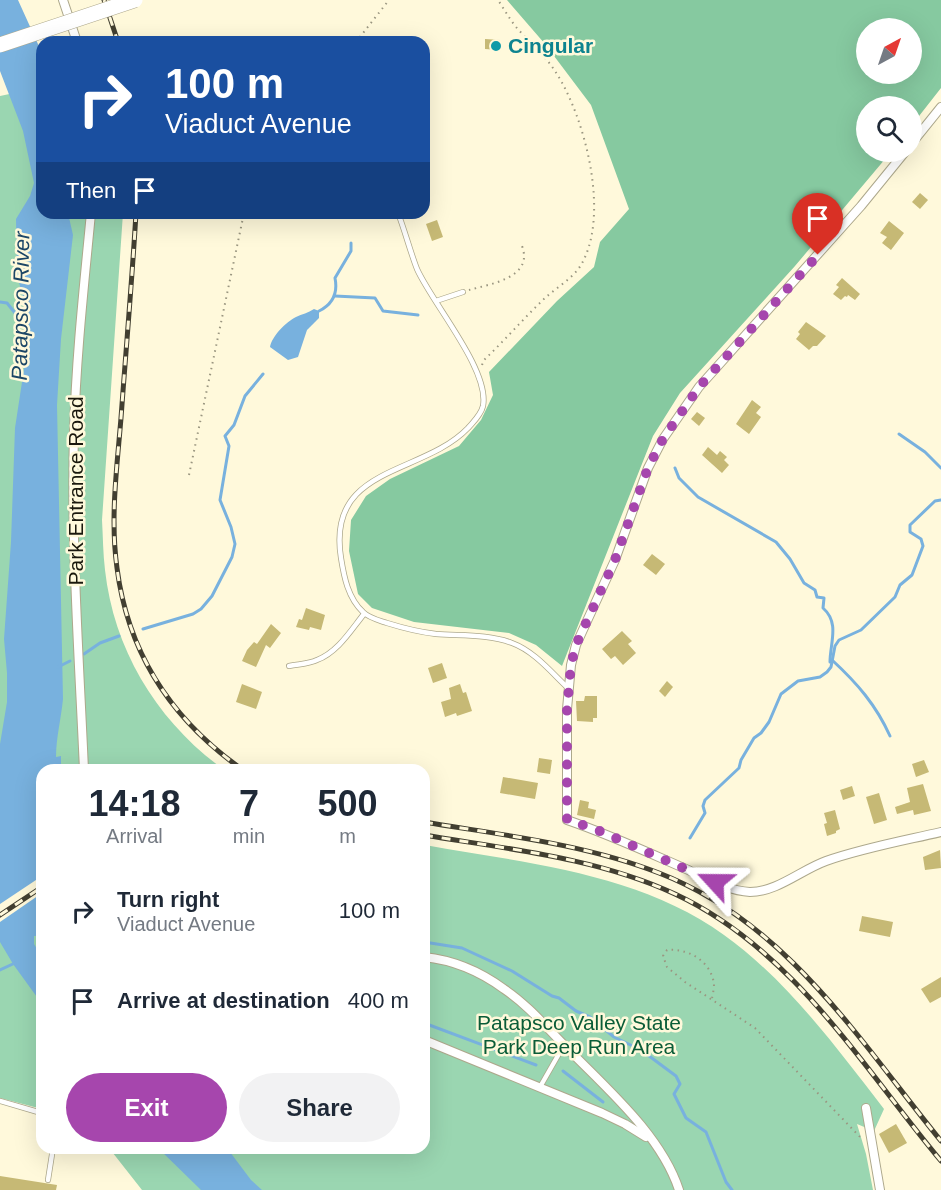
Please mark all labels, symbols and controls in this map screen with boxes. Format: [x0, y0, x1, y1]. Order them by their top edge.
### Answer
north arrow [856, 18, 922, 84]
map controls [856, 18, 922, 162]
place label: Cingular [508, 34, 593, 57]
marker: Cingular [489, 39, 503, 53]
icon: right [66, 60, 144, 138]
text: 100 m [165, 60, 284, 107]
button: search [856, 96, 922, 162]
text: Viaduct Avenue [165, 109, 352, 139]
icon: arrive [128, 174, 161, 207]
text: Then [66, 178, 116, 203]
pin [792, 193, 843, 255]
icon: arrive [801, 202, 834, 235]
water label: Patapsco River [7, 230, 34, 381]
street label: Park Entrance Road [64, 396, 87, 586]
text: 14:18 [88, 783, 180, 824]
text: 7 [239, 783, 259, 824]
text: 500 [317, 783, 378, 824]
text: Arrival [106, 825, 163, 847]
text: min [233, 825, 265, 847]
text: m [339, 825, 356, 847]
position arrow [683, 850, 747, 914]
text: Turn right [117, 887, 219, 912]
icon: right [66, 895, 99, 928]
text: 100 m [339, 898, 400, 923]
text: Viaduct Avenue [117, 913, 255, 935]
icon: arrive [66, 985, 99, 1018]
text: Arrive at destination [117, 988, 330, 1013]
text: 400 m [348, 988, 409, 1013]
park label: Patapsco Valley State Park Deep Run Area [477, 1011, 681, 1058]
button: Exit [66, 1073, 227, 1142]
button: Share [239, 1073, 400, 1142]

